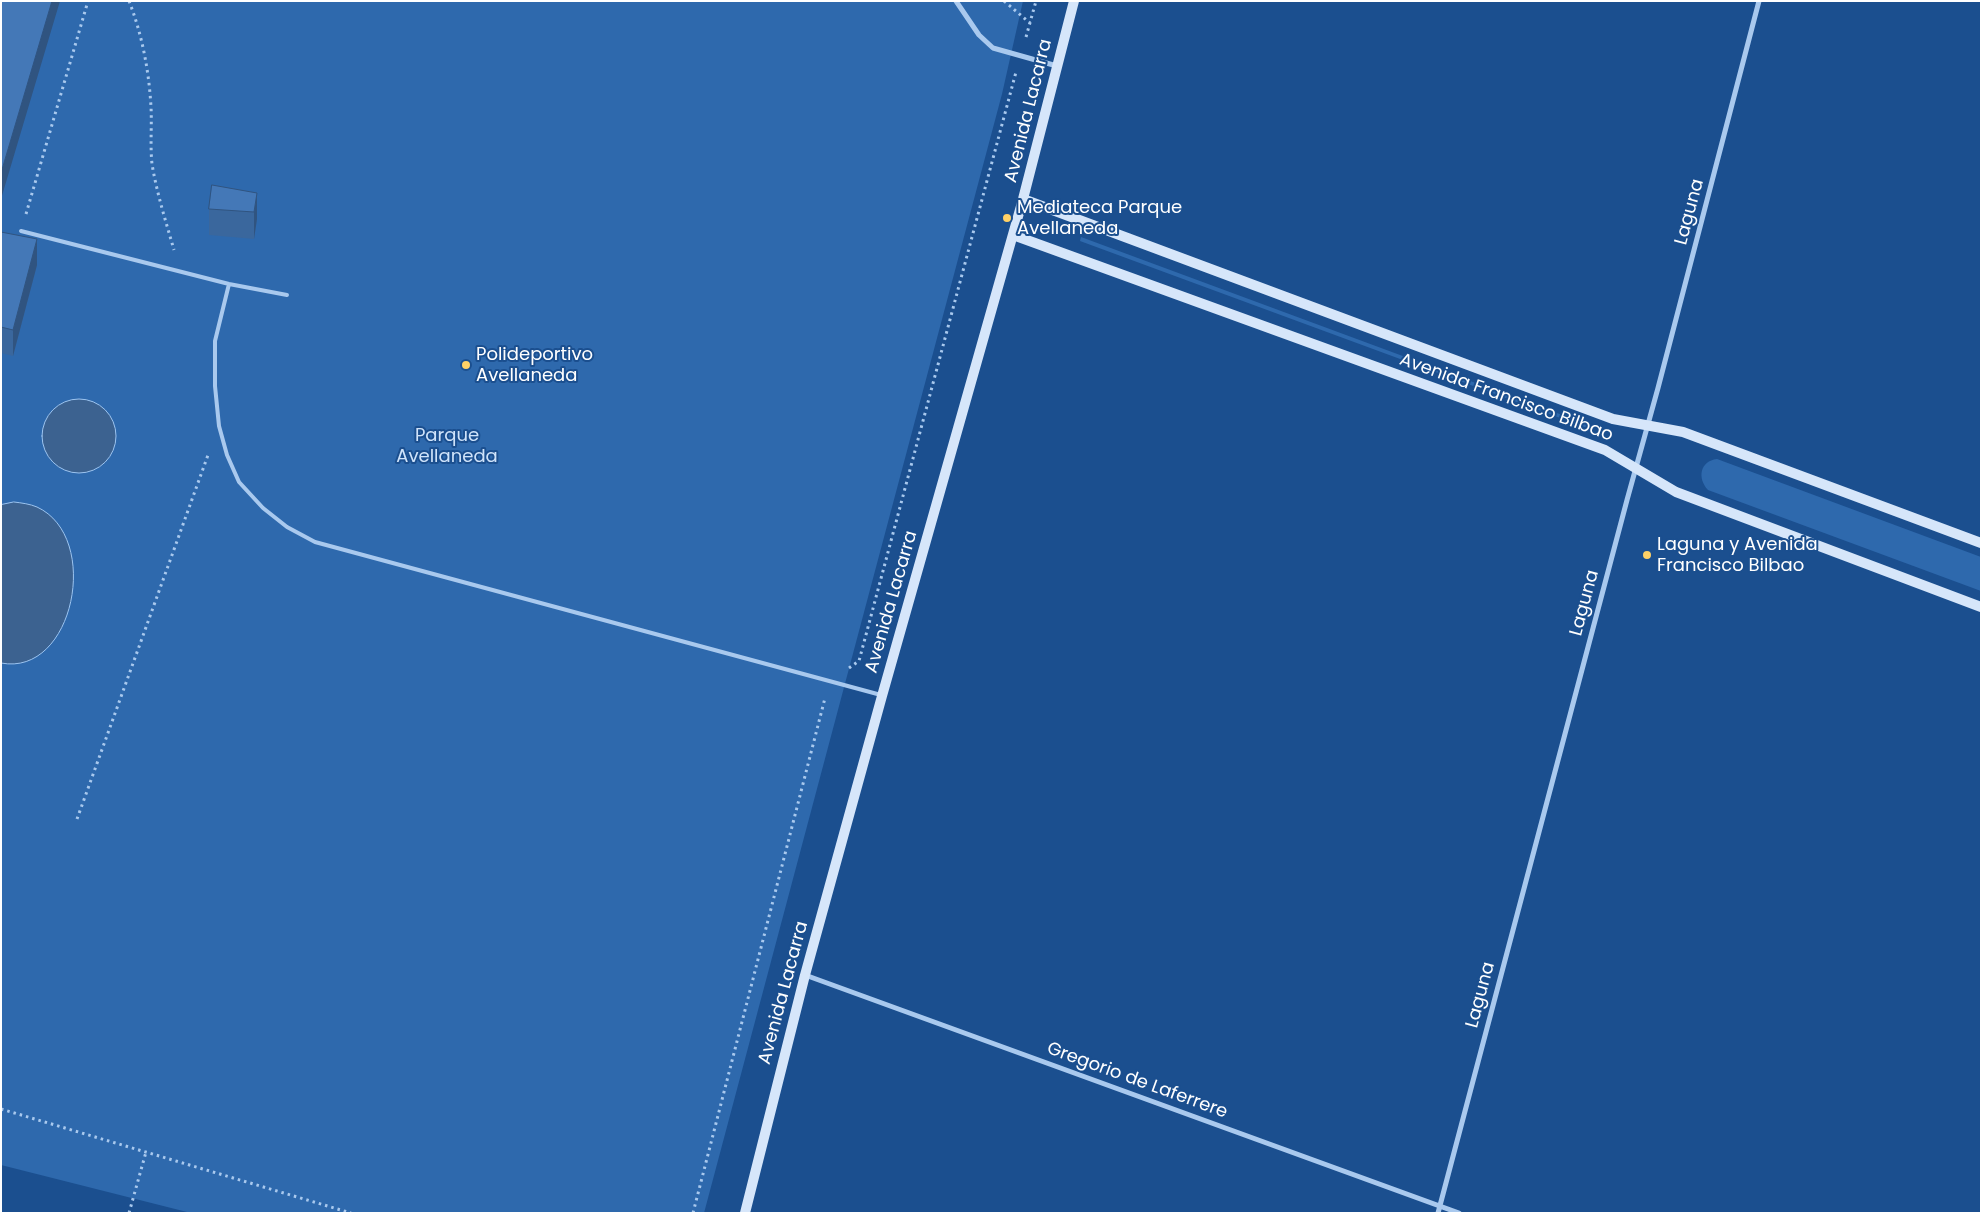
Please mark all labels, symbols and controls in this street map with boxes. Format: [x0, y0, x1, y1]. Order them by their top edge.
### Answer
street label: Avenida Lacarra [1001, 37, 1057, 185]
street label: Laguna [1671, 177, 1709, 247]
place label: Mediateca Parque Avellaneda [1017, 197, 1182, 240]
marker: Mediateca Parque Avellaneda [1001, 212, 1013, 224]
place label: Polideportivo Avellaneda [476, 344, 593, 386]
street label: Avenida Francisco Bilbao [1396, 349, 1616, 447]
marker: Polideportivo Avellaneda [460, 359, 472, 371]
park label: Parque Avellaneda [396, 425, 498, 468]
street label: Avenida Lacarra [861, 528, 923, 676]
place label: Laguna y Avenida Francisco Bilbao [1657, 534, 1818, 576]
marker: Laguna y Avenida Francisco Bilbao [1641, 549, 1653, 561]
street label: Laguna [1566, 568, 1604, 638]
street label: Avenida Lacarra [755, 919, 813, 1067]
street label: Laguna [1462, 960, 1500, 1030]
street label: Gregorio de Laferrere [1044, 1038, 1230, 1124]

